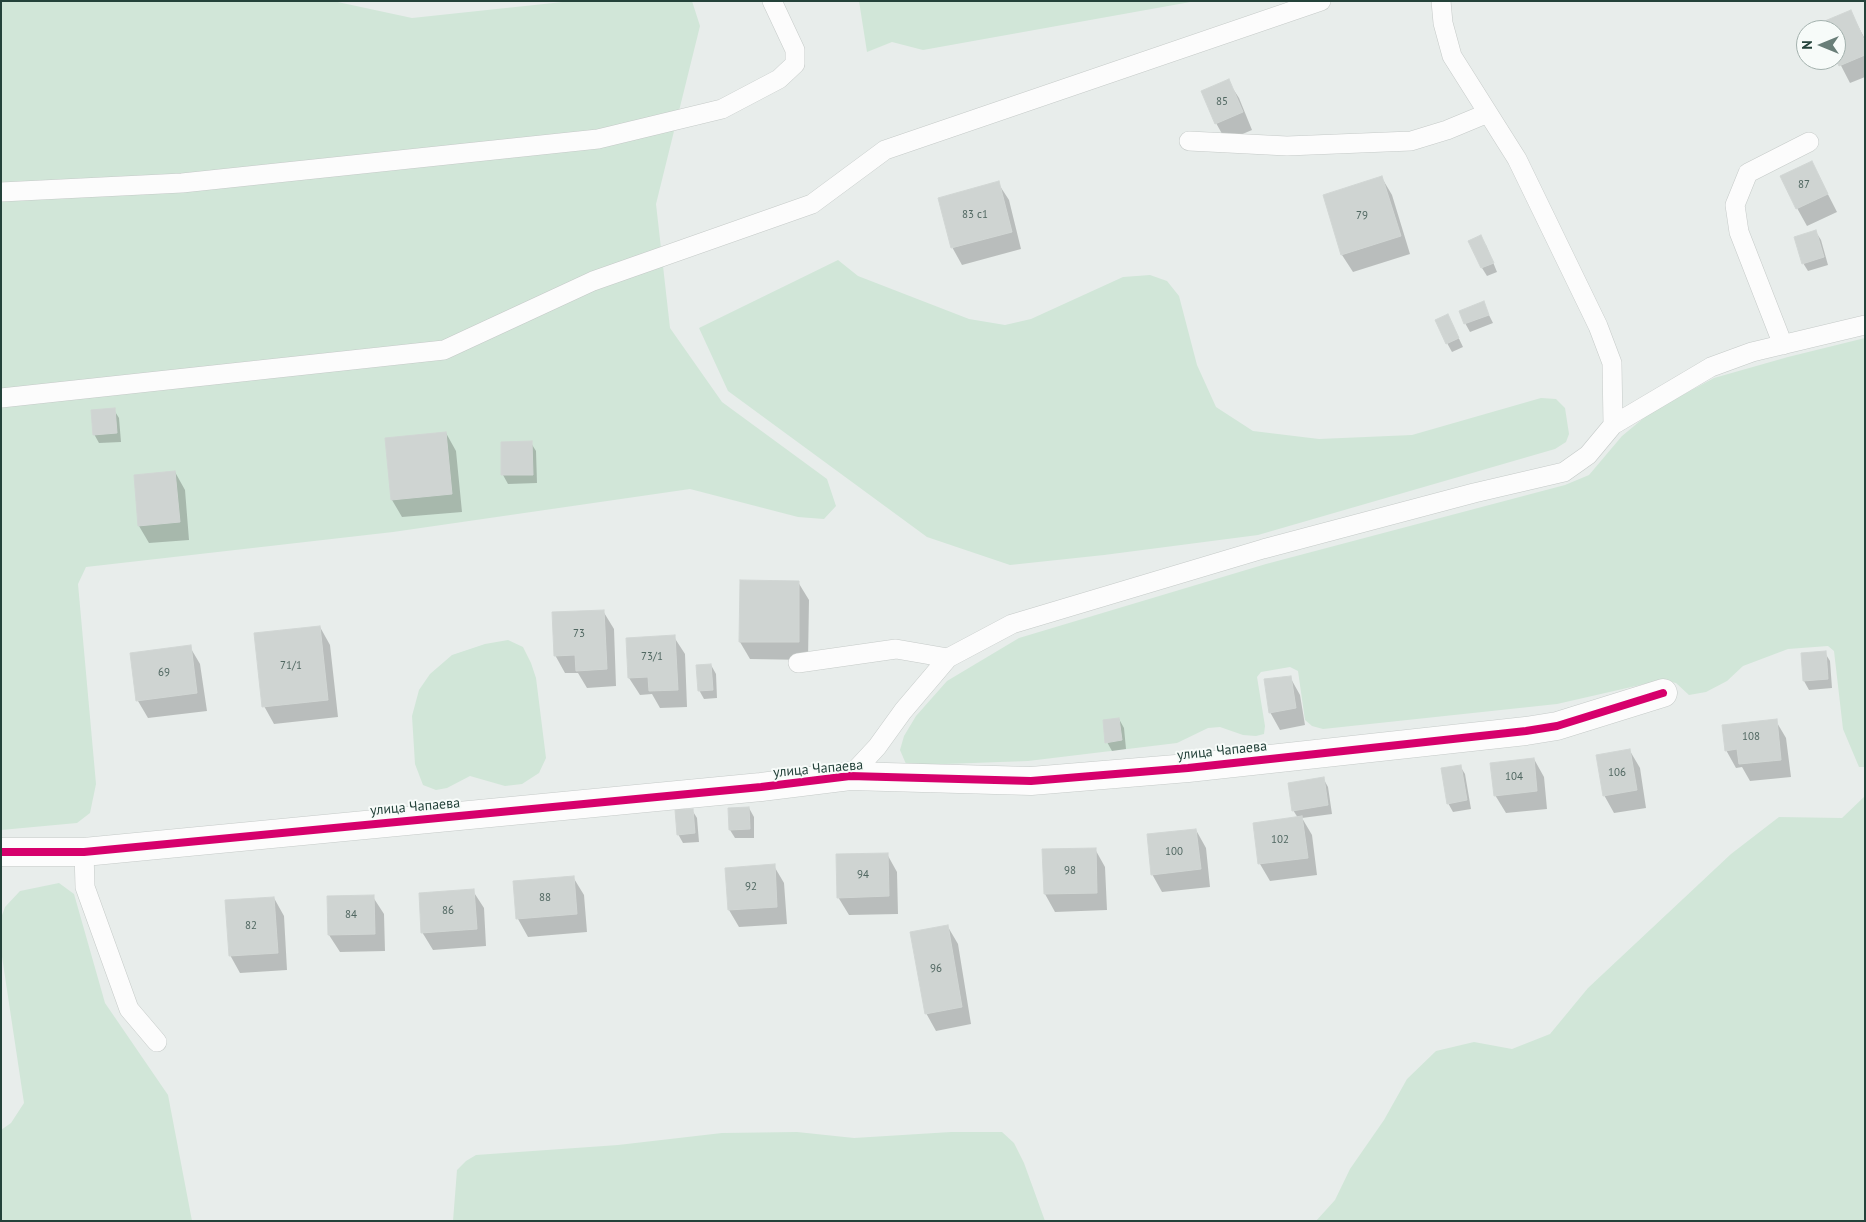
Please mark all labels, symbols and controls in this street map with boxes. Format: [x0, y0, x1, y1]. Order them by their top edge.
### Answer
north arrow [1796, 20, 1846, 70]
text: N [1798, 40, 1816, 50]
house number: 85 [1216, 95, 1228, 109]
house number: 87 [1798, 178, 1810, 192]
house number: 83 с1 [962, 208, 988, 222]
house number: 79 [1356, 209, 1368, 223]
house number: 73 [573, 627, 585, 641]
house number: 73/1 [641, 650, 663, 664]
house number: 71/1 [280, 659, 302, 673]
house number: 69 [158, 666, 170, 680]
house number: 108 [1742, 730, 1760, 744]
street label: улица Чапаева [1176, 738, 1268, 764]
street label: улица Чапаева [772, 757, 864, 781]
house number: 106 [1608, 766, 1626, 780]
house number: 104 [1505, 770, 1523, 784]
street label: улица Чапаева [369, 795, 461, 819]
house number: 102 [1271, 833, 1289, 847]
house number: 100 [1165, 845, 1183, 859]
house number: 98 [1064, 864, 1076, 878]
house number: 94 [857, 868, 869, 882]
house number: 92 [745, 880, 757, 894]
house number: 88 [539, 891, 551, 905]
house number: 86 [442, 904, 454, 918]
house number: 84 [345, 908, 357, 922]
house number: 82 [245, 919, 257, 933]
house number: 96 [930, 962, 942, 976]

